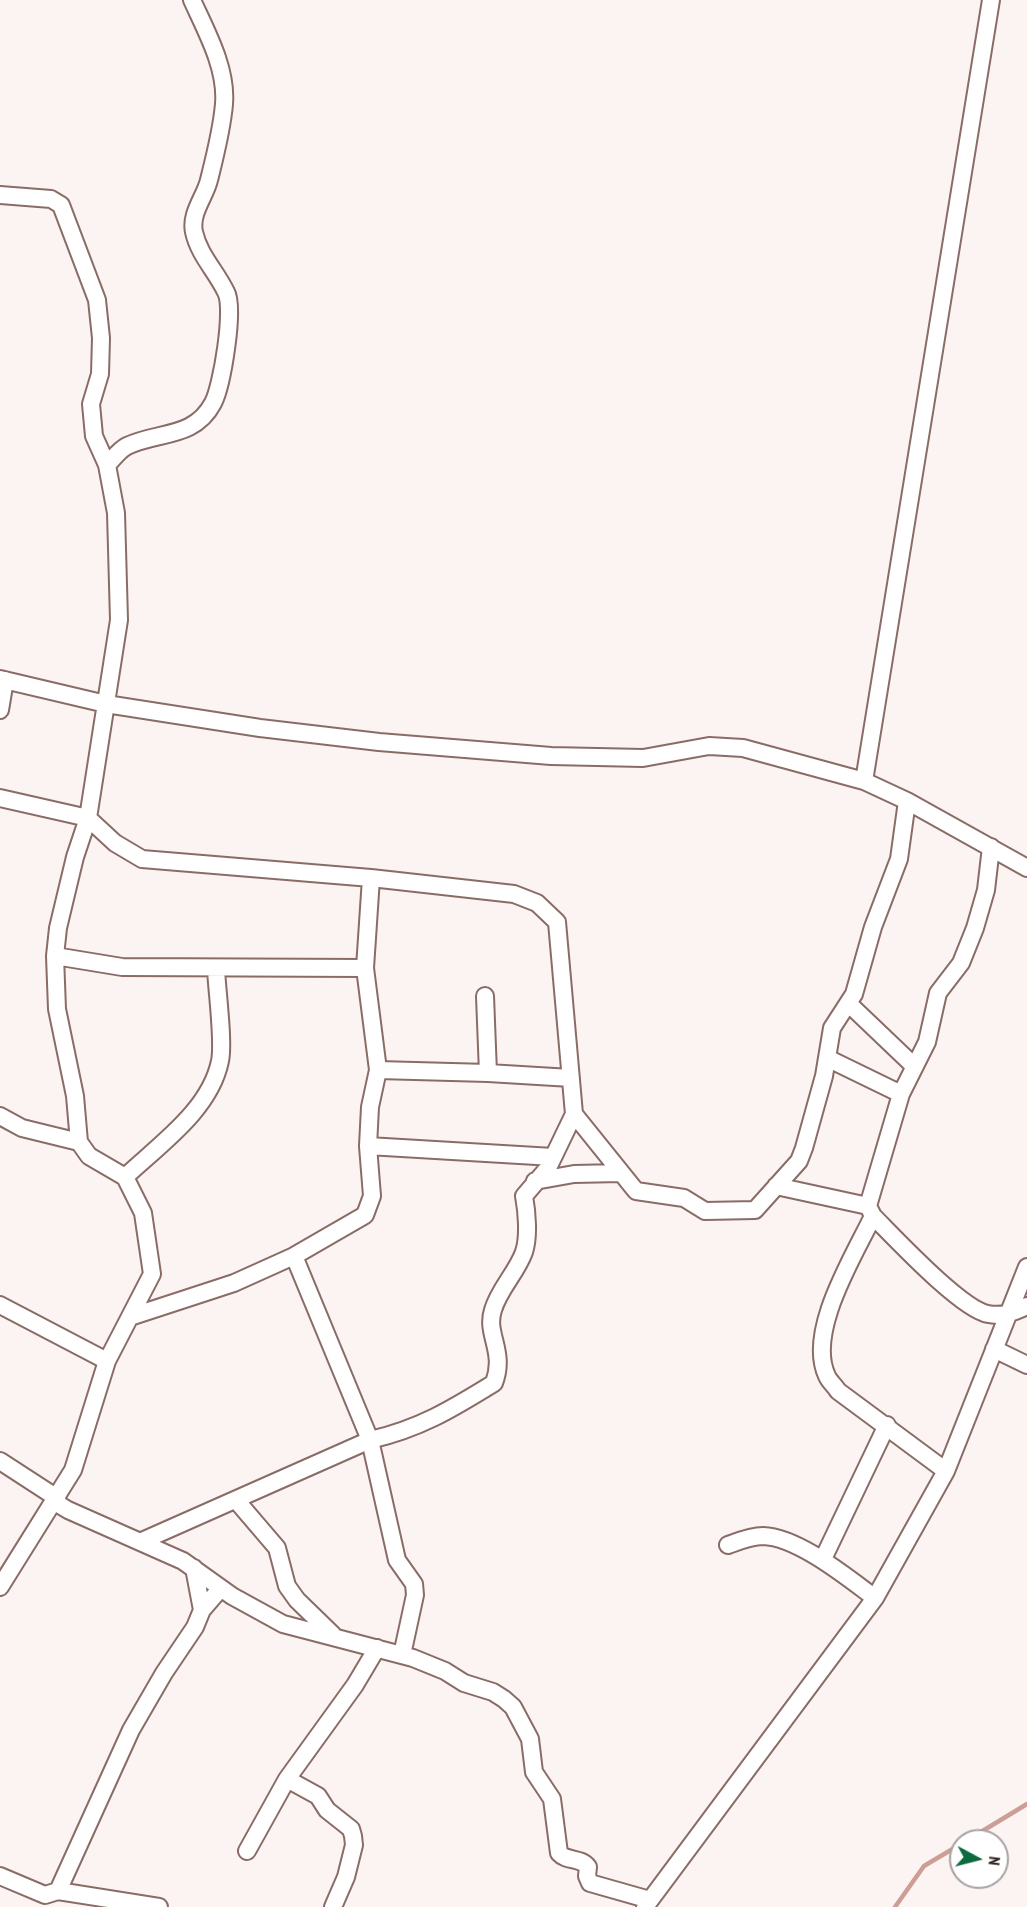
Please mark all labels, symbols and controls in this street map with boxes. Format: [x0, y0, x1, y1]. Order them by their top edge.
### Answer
north arrow [949, 1829, 1009, 1889]
text: N [984, 1855, 1005, 1866]

